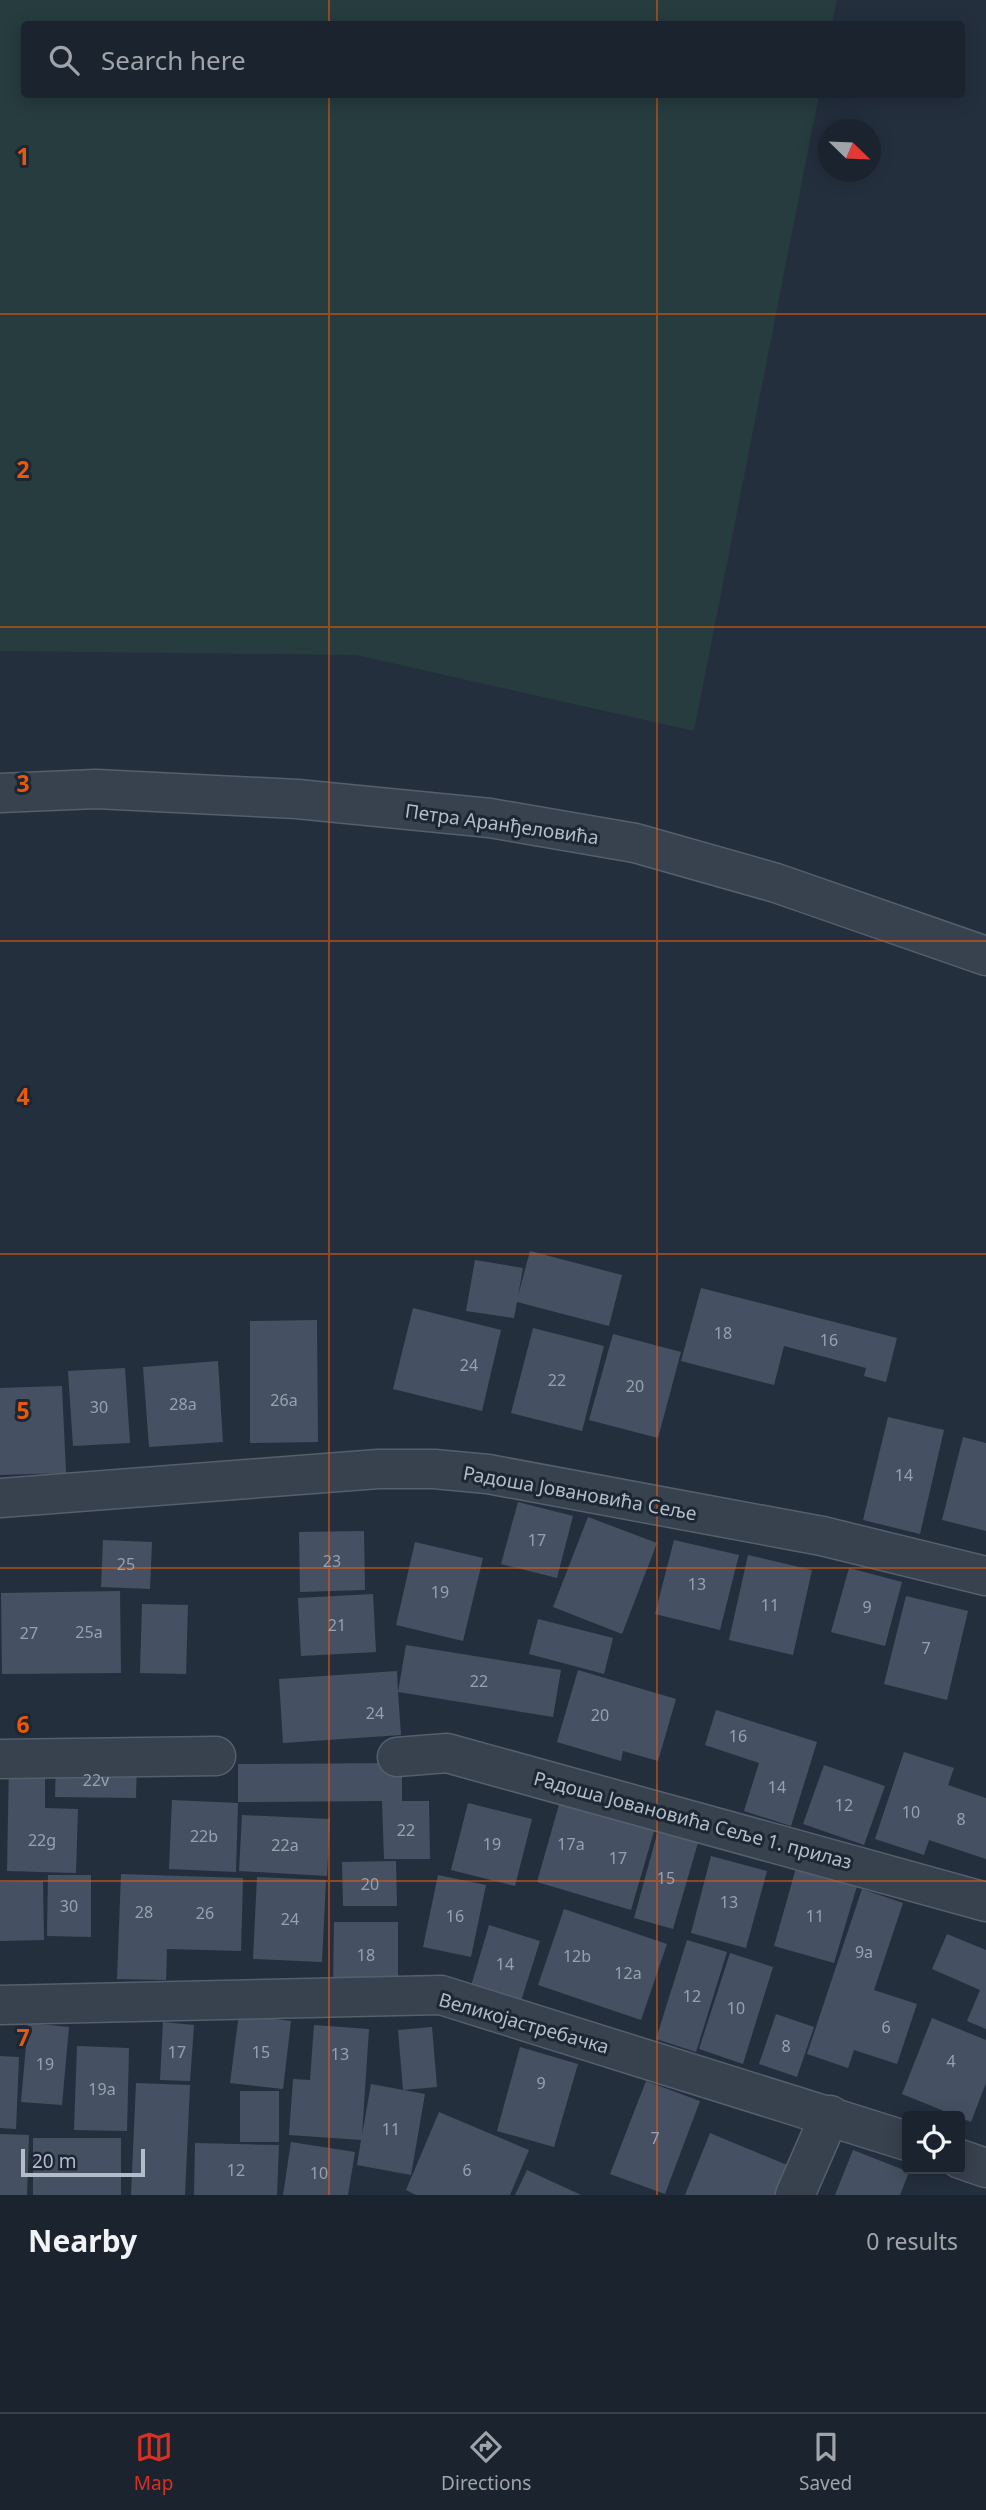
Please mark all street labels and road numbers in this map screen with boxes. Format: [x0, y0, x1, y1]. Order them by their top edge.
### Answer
street label: Петра Аранђеловића [403, 798, 601, 850]
street label: Радоша Јовановића Сеље [461, 1460, 699, 1526]
street label: Радоша Јовановића Сеље 1. прилаз [531, 1765, 855, 1875]
street label: Великојастребачка [436, 1986, 612, 2060]

